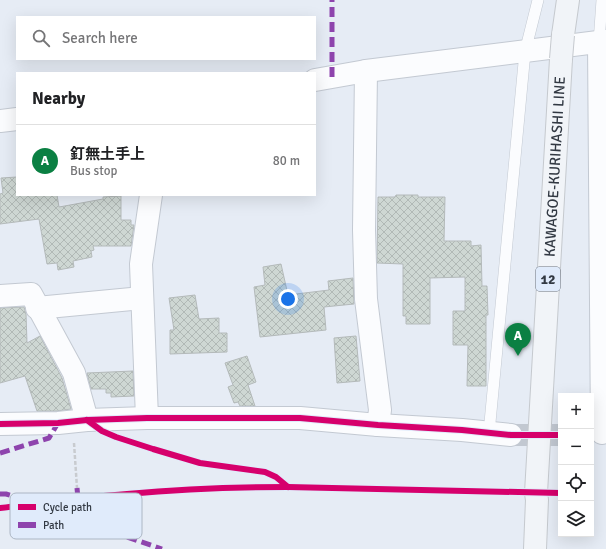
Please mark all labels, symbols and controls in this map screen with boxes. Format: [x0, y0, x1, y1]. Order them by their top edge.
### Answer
search box [16, 16, 316, 60]
icon: search [30, 27, 52, 49]
text: Search here [62, 29, 138, 47]
street label: KAWAGOE-KURIHASHI LINE [541, 76, 569, 258]
text: Nearby [32, 88, 85, 109]
text: 釘無土手上 [70, 145, 145, 163]
text: A [41, 153, 49, 169]
text: 80 m [273, 153, 300, 169]
text: Bus stop [70, 163, 117, 179]
road number: 12 [536, 267, 560, 291]
your location [278, 289, 298, 309]
pin: A [505, 323, 531, 356]
map controls [558, 393, 594, 537]
button: + [558, 393, 594, 429]
button: − [558, 429, 594, 465]
button: locate [558, 465, 594, 501]
legend [10, 493, 142, 539]
text: Cycle path [43, 501, 92, 514]
button: layers [558, 501, 594, 537]
text: Path [43, 519, 64, 532]

